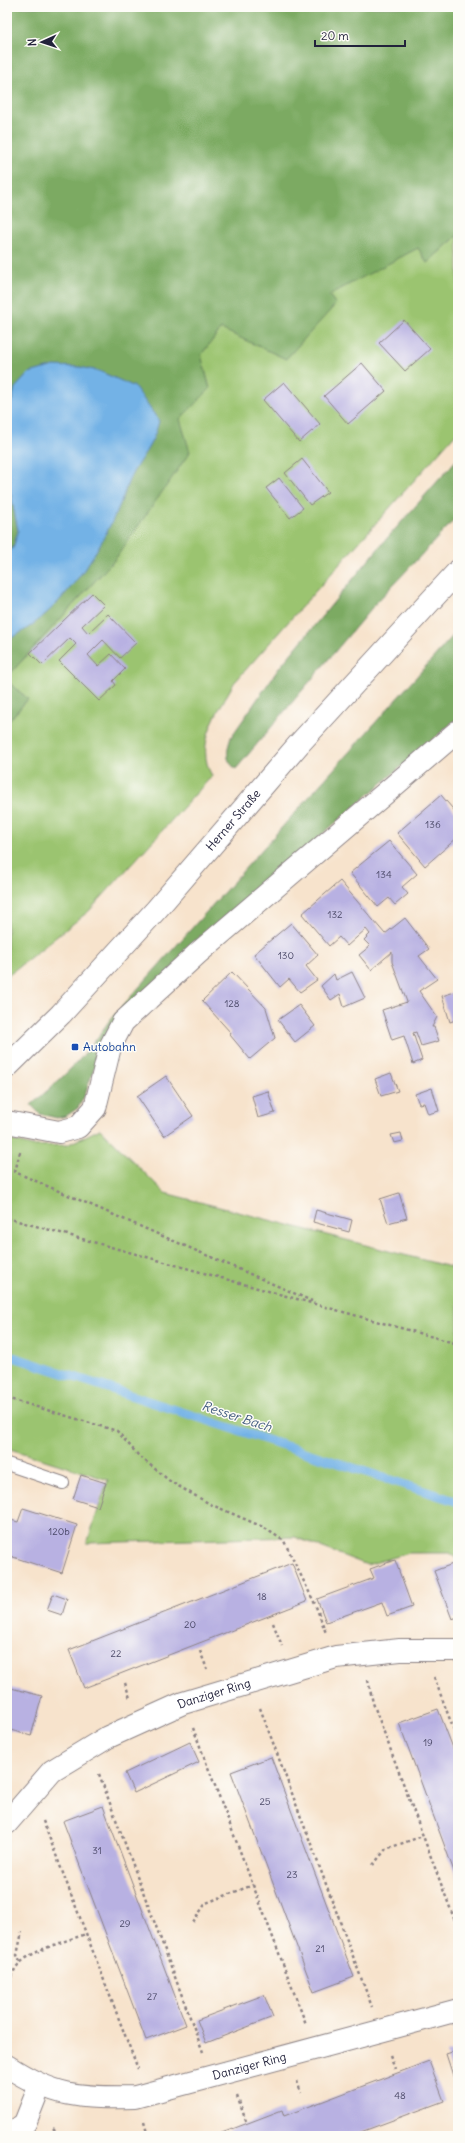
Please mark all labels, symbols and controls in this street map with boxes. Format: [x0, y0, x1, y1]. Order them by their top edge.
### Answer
north arrow [22, 22, 62, 62]
scale bar [315, 22, 405, 48]
text: 20 m [321, 28, 349, 43]
text: N [25, 38, 39, 47]
street label: Herner Straße [202, 786, 264, 854]
house number: 136 [425, 818, 441, 831]
house number: 134 [376, 868, 392, 881]
house number: 132 [327, 908, 343, 921]
house number: 130 [278, 949, 294, 962]
house number: 128 [224, 997, 240, 1010]
place label: Autobahn [83, 1039, 136, 1054]
marker: Autobahn [70, 1042, 80, 1052]
water label: Resser Bach [200, 1397, 274, 1436]
house number: 120b [48, 1525, 70, 1538]
house number: 18 [257, 1590, 267, 1603]
house number: 20 [184, 1618, 196, 1631]
house number: 22 [111, 1647, 122, 1660]
street label: Danziger Ring [175, 1675, 252, 1712]
house number: 19 [423, 1736, 433, 1749]
house number: 25 [259, 1795, 271, 1808]
house number: 31 [92, 1844, 102, 1857]
house number: 23 [286, 1868, 298, 1881]
house number: 29 [119, 1917, 131, 1930]
house number: 21 [315, 1942, 325, 1955]
house number: 27 [147, 1990, 157, 2003]
street label: Danziger Ring [211, 2049, 288, 2083]
house number: 48 [394, 2089, 406, 2102]

